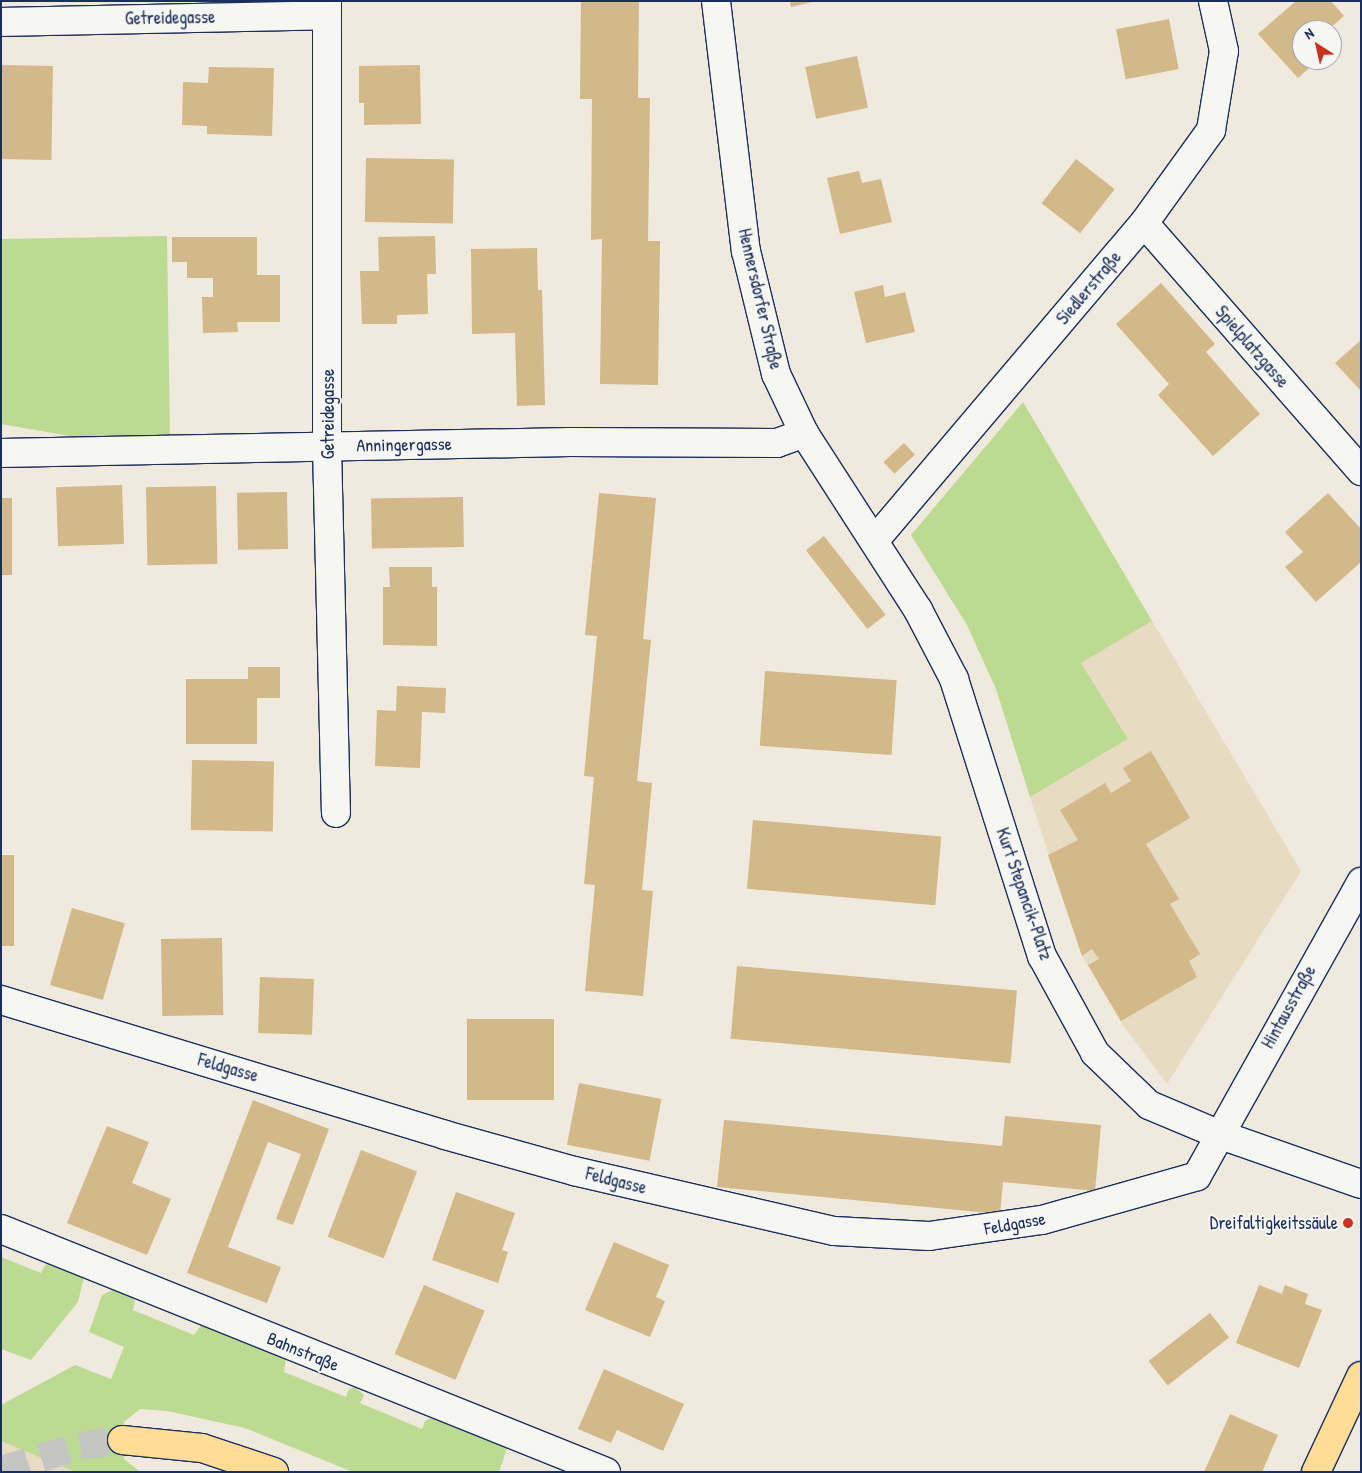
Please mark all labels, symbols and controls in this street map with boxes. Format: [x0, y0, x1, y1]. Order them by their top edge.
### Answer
street label: Getreidegasse [125, 6, 215, 30]
north arrow [1292, 20, 1342, 70]
text: N [1300, 23, 1317, 43]
street label: Hennersdorfer Straße [733, 226, 787, 372]
street label: Siedlerstraße [1052, 247, 1126, 329]
street label: Spielplatzgasse [1211, 302, 1293, 392]
street label: Getreidegasse [317, 369, 339, 459]
street label: Anningergasse [356, 433, 452, 457]
street label: Kurt Stepancik-Platz [991, 825, 1057, 963]
street label: Hintausstraße [1257, 962, 1321, 1052]
street label: Feldgasse [195, 1049, 261, 1087]
street label: Feldgasse [583, 1163, 649, 1199]
street label: Feldgasse [983, 1208, 1047, 1240]
place label: Dreifaltigkeitssäule [1210, 1212, 1338, 1234]
marker: Dreifaltigkeitssäule [1342, 1217, 1354, 1229]
street label: Bahnstraße [264, 1328, 342, 1376]

